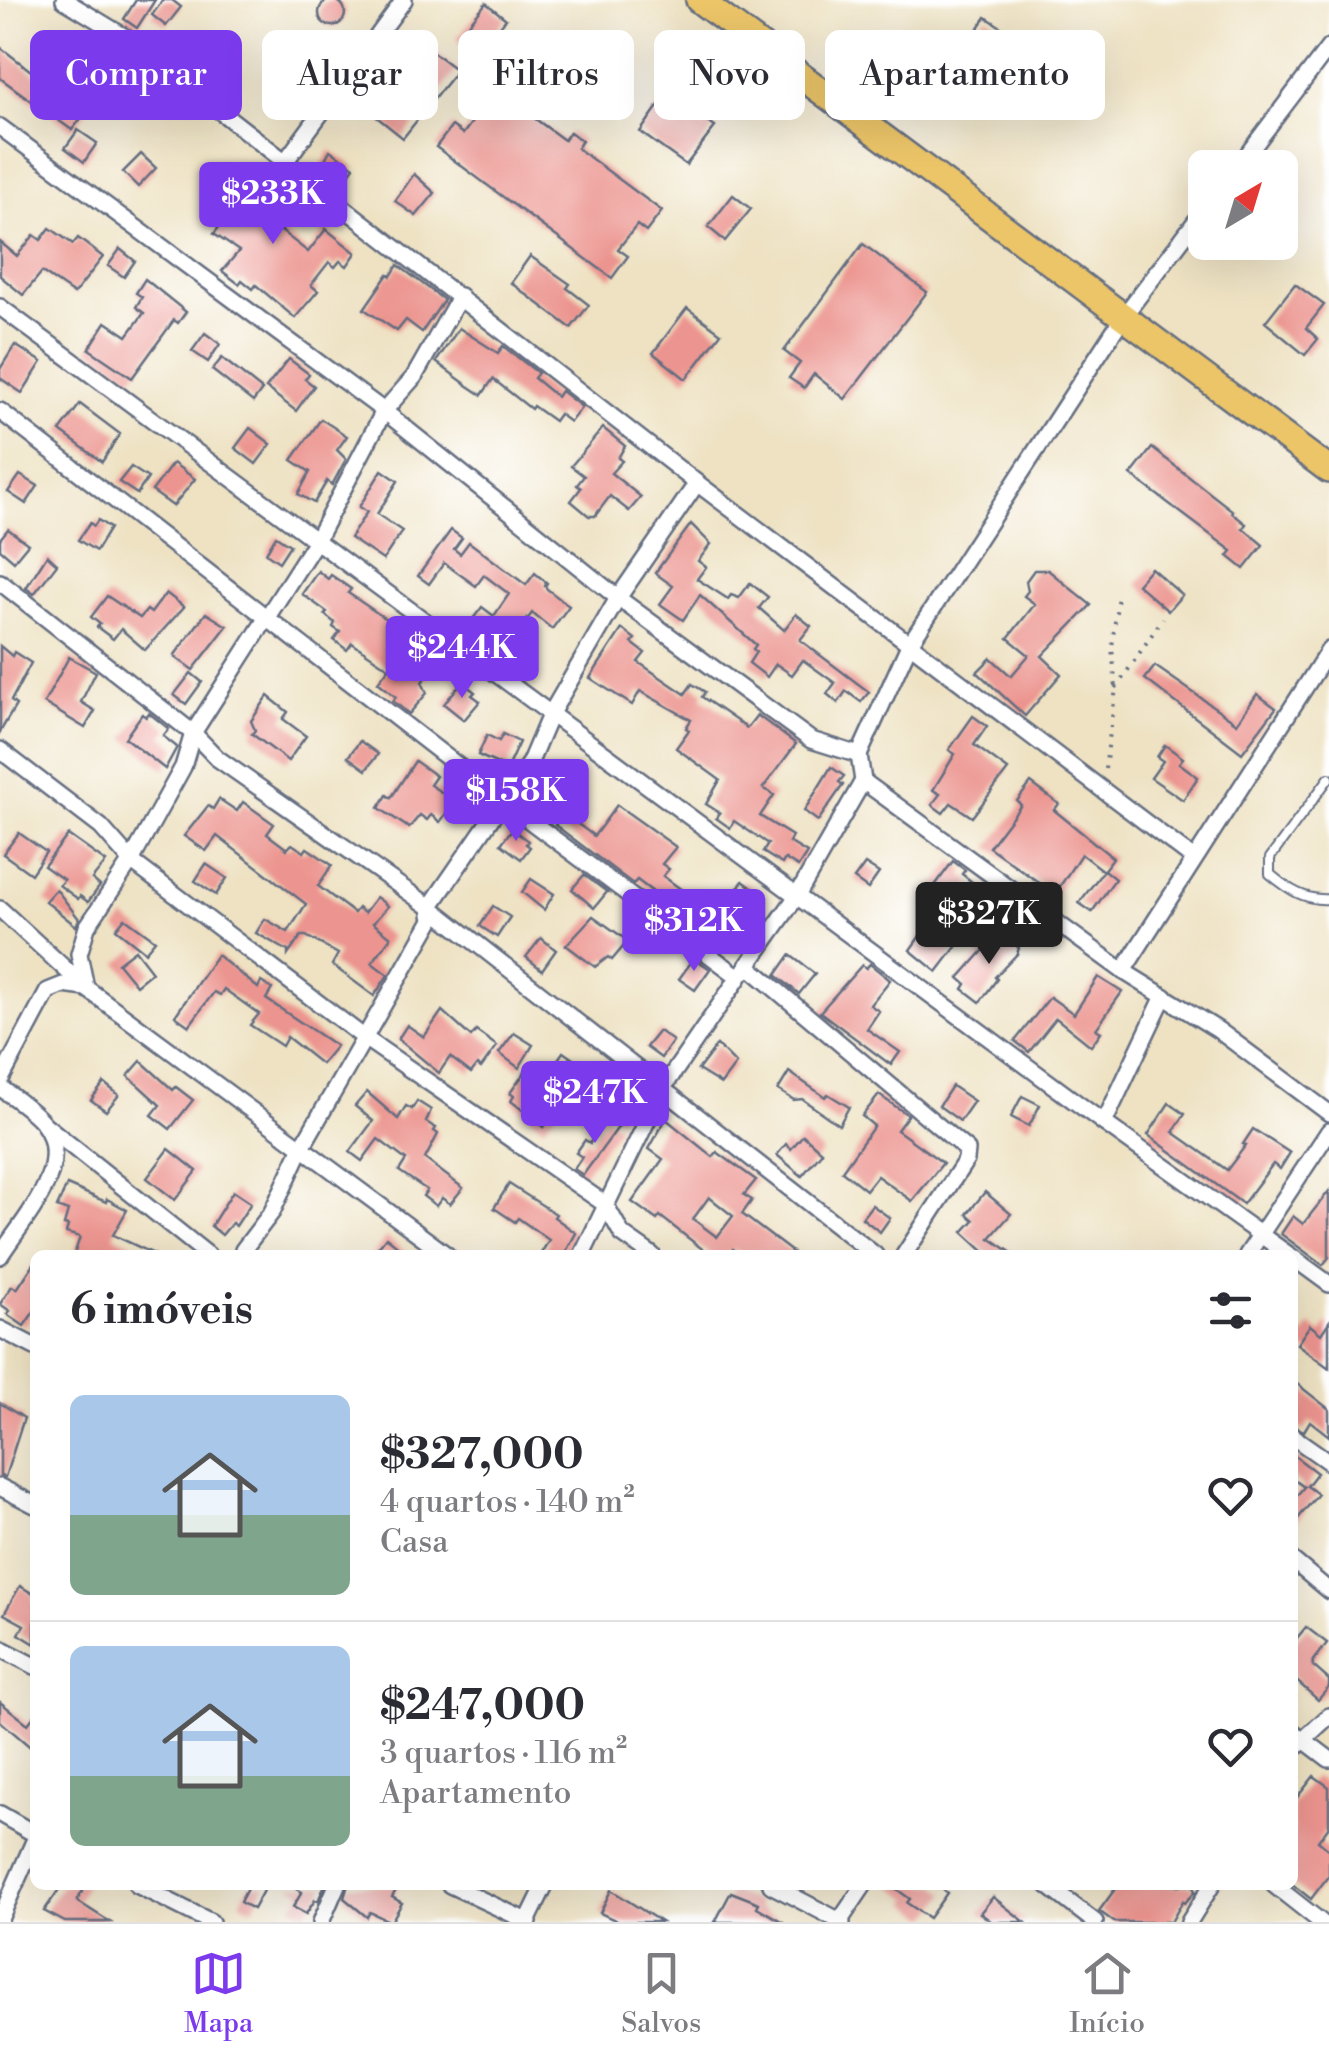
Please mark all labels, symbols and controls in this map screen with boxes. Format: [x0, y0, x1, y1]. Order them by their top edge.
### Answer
chip: Comprar [30, 30, 242, 120]
chip: Alugar [262, 30, 438, 120]
chip: Filtros [458, 30, 634, 120]
chip: Novo [654, 30, 805, 120]
chip: Apartamento [825, 30, 1105, 120]
north arrow [1188, 150, 1298, 260]
map controls [1188, 150, 1298, 260]
pin: $233K [203, 162, 343, 247]
text: $233K [221, 174, 325, 214]
pin: $244K [392, 616, 532, 701]
text: $244K [408, 628, 516, 668]
pin: $158K [446, 759, 586, 844]
text: $158K [466, 771, 566, 811]
pin: $327K [919, 882, 1059, 967]
pin: $312K [624, 889, 764, 974]
text: $327K [938, 894, 1040, 934]
text: $312K [644, 901, 744, 941]
pin: $247K [525, 1061, 665, 1146]
text: $247K [543, 1073, 647, 1113]
icon: filters [1203, 1283, 1258, 1338]
text: 6 imóveis [70, 1284, 253, 1337]
text: $327,000 [380, 1429, 583, 1482]
icon: home [150, 1435, 270, 1555]
icon: heart [1203, 1468, 1258, 1523]
text: 4 quartos · 140 m² [380, 1482, 635, 1522]
text: Casa [380, 1522, 448, 1562]
text: $247,000 [380, 1680, 585, 1733]
icon: home [150, 1686, 270, 1806]
icon: heart [1203, 1719, 1258, 1774]
text: 3 quartos · 116 m² [380, 1733, 627, 1773]
text: Apartamento [380, 1773, 572, 1813]
tab: Mapa [184, 1946, 253, 2041]
tab: Salvos [621, 1946, 701, 2041]
tab: Início [1069, 1946, 1145, 2041]

